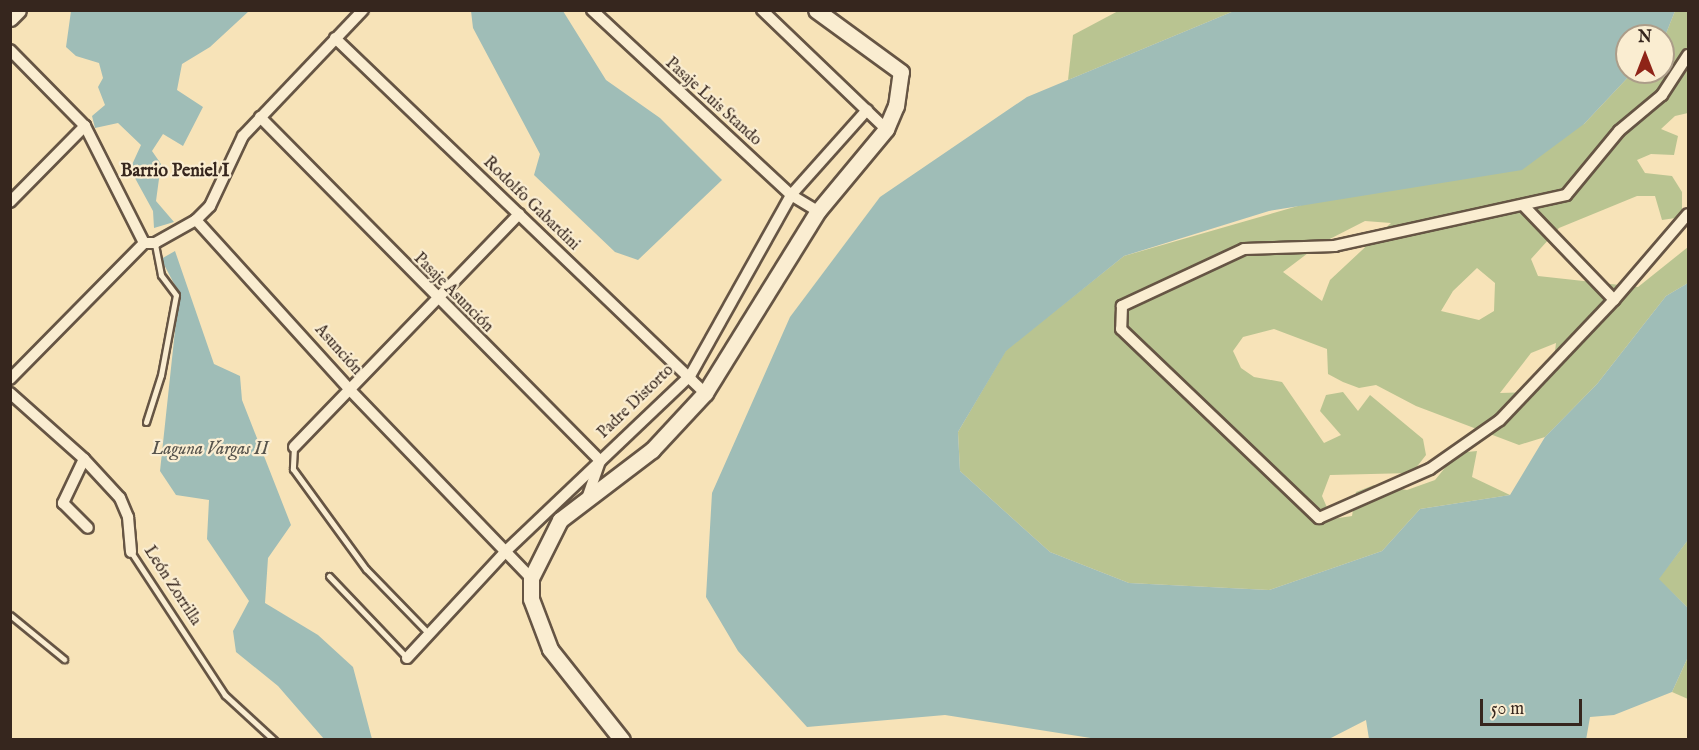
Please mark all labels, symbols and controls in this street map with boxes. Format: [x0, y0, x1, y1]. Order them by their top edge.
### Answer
north arrow [1615, 24, 1675, 84]
text: N [1638, 28, 1652, 48]
street label: Pasaje Luis Stando [661, 54, 765, 150]
street label: Rodolfo Gabardini [479, 153, 583, 255]
district label: Barrio Peniel I [121, 161, 229, 183]
street label: Pasaje Asunción [409, 249, 497, 337]
street label: Asunción [310, 321, 366, 379]
street label: Padre Distorto [594, 361, 678, 443]
water label: Laguna Vargas II [152, 439, 268, 461]
street label: León Zorrilla [139, 543, 205, 629]
scale bar [1483, 687, 1585, 725]
text: 50 m [1491, 698, 1524, 721]

